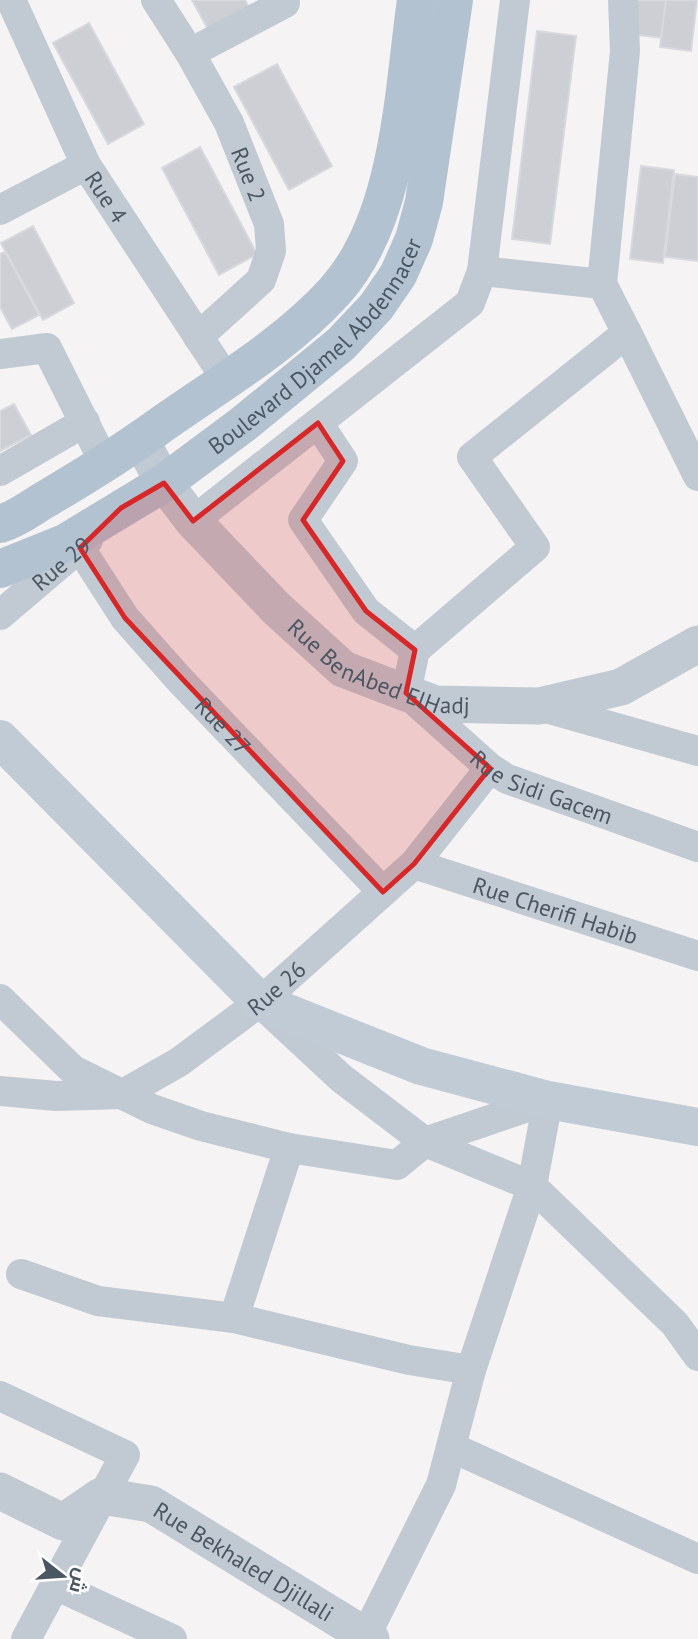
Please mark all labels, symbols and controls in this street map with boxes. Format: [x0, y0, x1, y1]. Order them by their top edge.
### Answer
street label: Rue 2 [225, 143, 273, 206]
street label: Rue 4 [79, 165, 134, 228]
street label: Boulevard Djamel Abdennacer [202, 233, 427, 460]
street label: Rue 29 [25, 530, 96, 596]
street label: Rue BenAbed ElHadj [282, 612, 470, 719]
street label: Rue 27 [189, 691, 258, 760]
street label: Rue Sidi Gacem [465, 743, 617, 830]
street label: Rue Cherifi Habib [470, 870, 642, 950]
street label: Rue 26 [241, 954, 311, 1021]
street label: Rue Bekhaled Djillali [149, 1495, 339, 1627]
north arrow [28, 1541, 98, 1611]
text: ش [64, 1566, 94, 1596]

